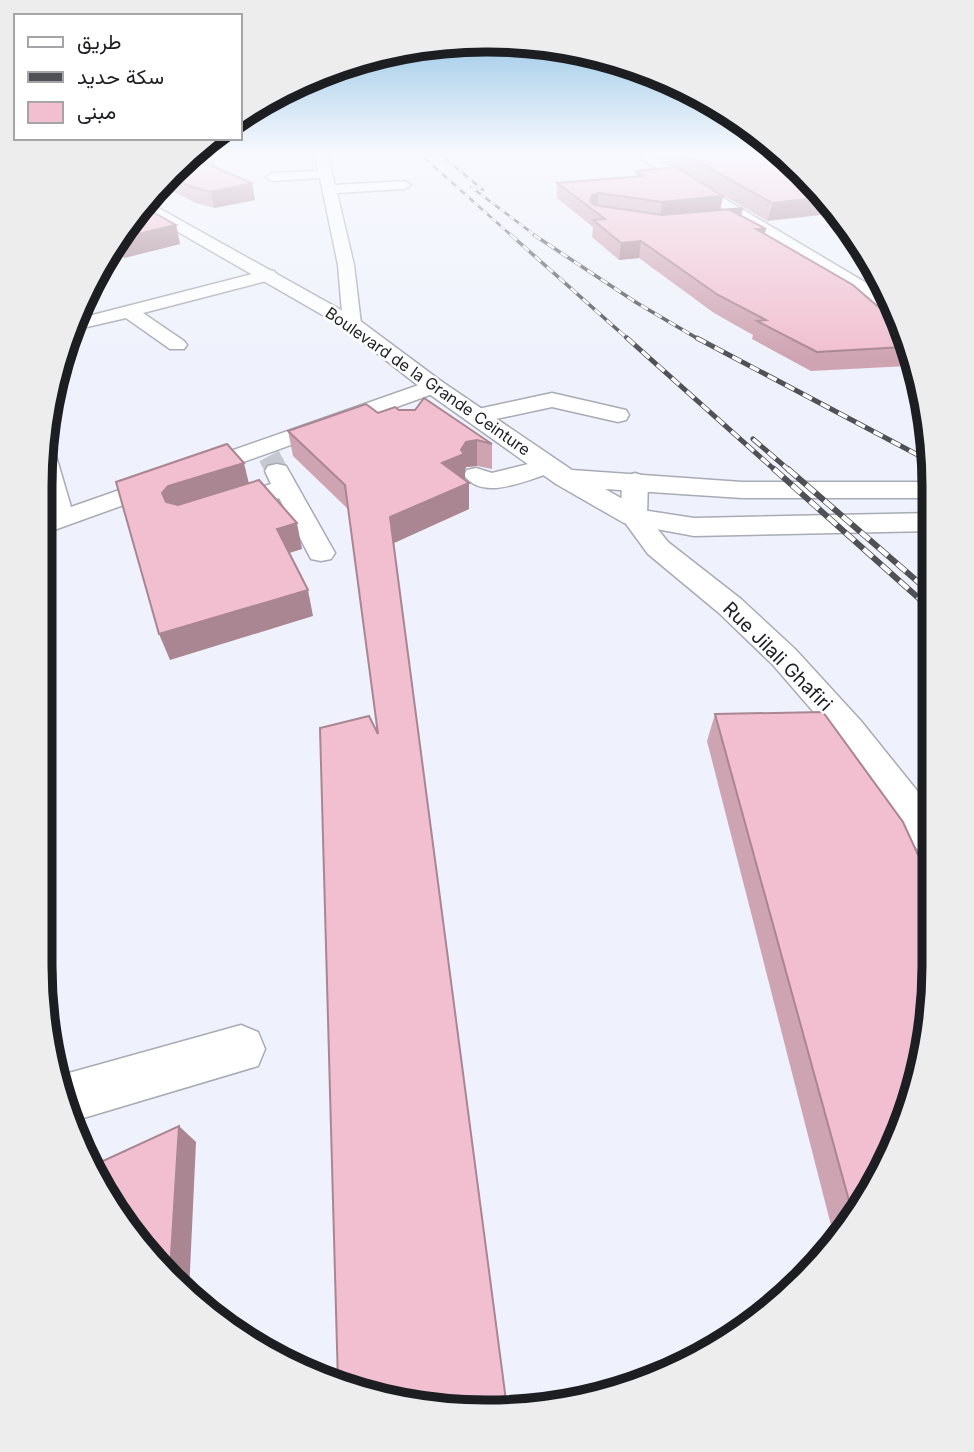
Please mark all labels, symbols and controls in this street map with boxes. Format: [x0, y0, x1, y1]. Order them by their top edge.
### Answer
legend [14, 14, 242, 140]
text: طريق [77, 29, 122, 55]
text: سكة حديد [77, 64, 164, 89]
text: مبنى [77, 99, 116, 124]
street label: Boulevard de la Grande Ceinture [322, 302, 534, 460]
street label: Rue Jilali Ghafiri [718, 597, 837, 716]

